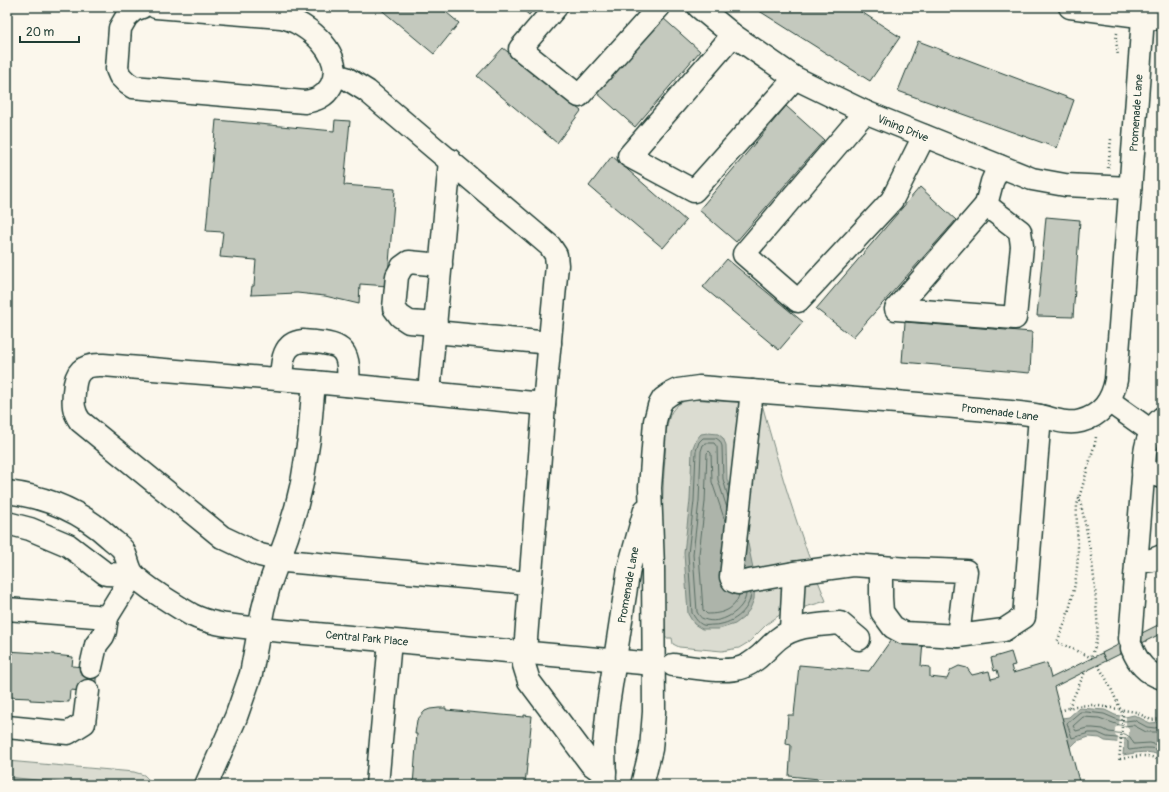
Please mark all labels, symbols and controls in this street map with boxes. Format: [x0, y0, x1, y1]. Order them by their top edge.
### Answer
scale bar [20, 18, 79, 44]
text: 20 m [26, 25, 55, 40]
street label: Promenade Lane [1127, 73, 1146, 152]
street label: Vining Drive [875, 112, 931, 145]
street label: Promenade Lane [961, 401, 1040, 424]
street label: Promenade Lane [615, 545, 642, 624]
street label: Central Park Place [325, 628, 409, 649]

